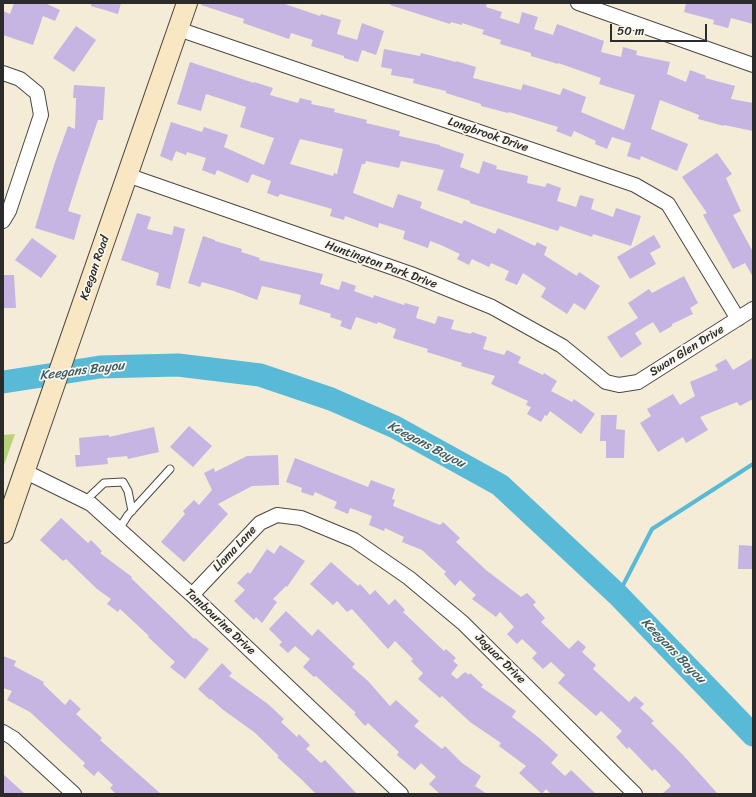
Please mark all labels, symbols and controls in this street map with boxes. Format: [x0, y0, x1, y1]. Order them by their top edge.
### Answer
scale bar [612, 16, 709, 42]
text: 50 m [617, 20, 644, 42]
street label: Longbrook Drive [446, 114, 530, 156]
street label: Keegan Road [77, 234, 113, 302]
street label: Huntington Park Drive [323, 238, 439, 292]
street label: Swan Glen Drive [647, 322, 727, 380]
water label: Keegans Bayou [39, 358, 125, 384]
water label: Keegans Bayou [385, 418, 467, 472]
street label: Llama Lane [210, 523, 260, 575]
street label: Tambourine Drive [182, 586, 258, 658]
water label: Keegans Bayou [638, 615, 708, 687]
street label: Jaguar Drive [472, 631, 528, 687]

